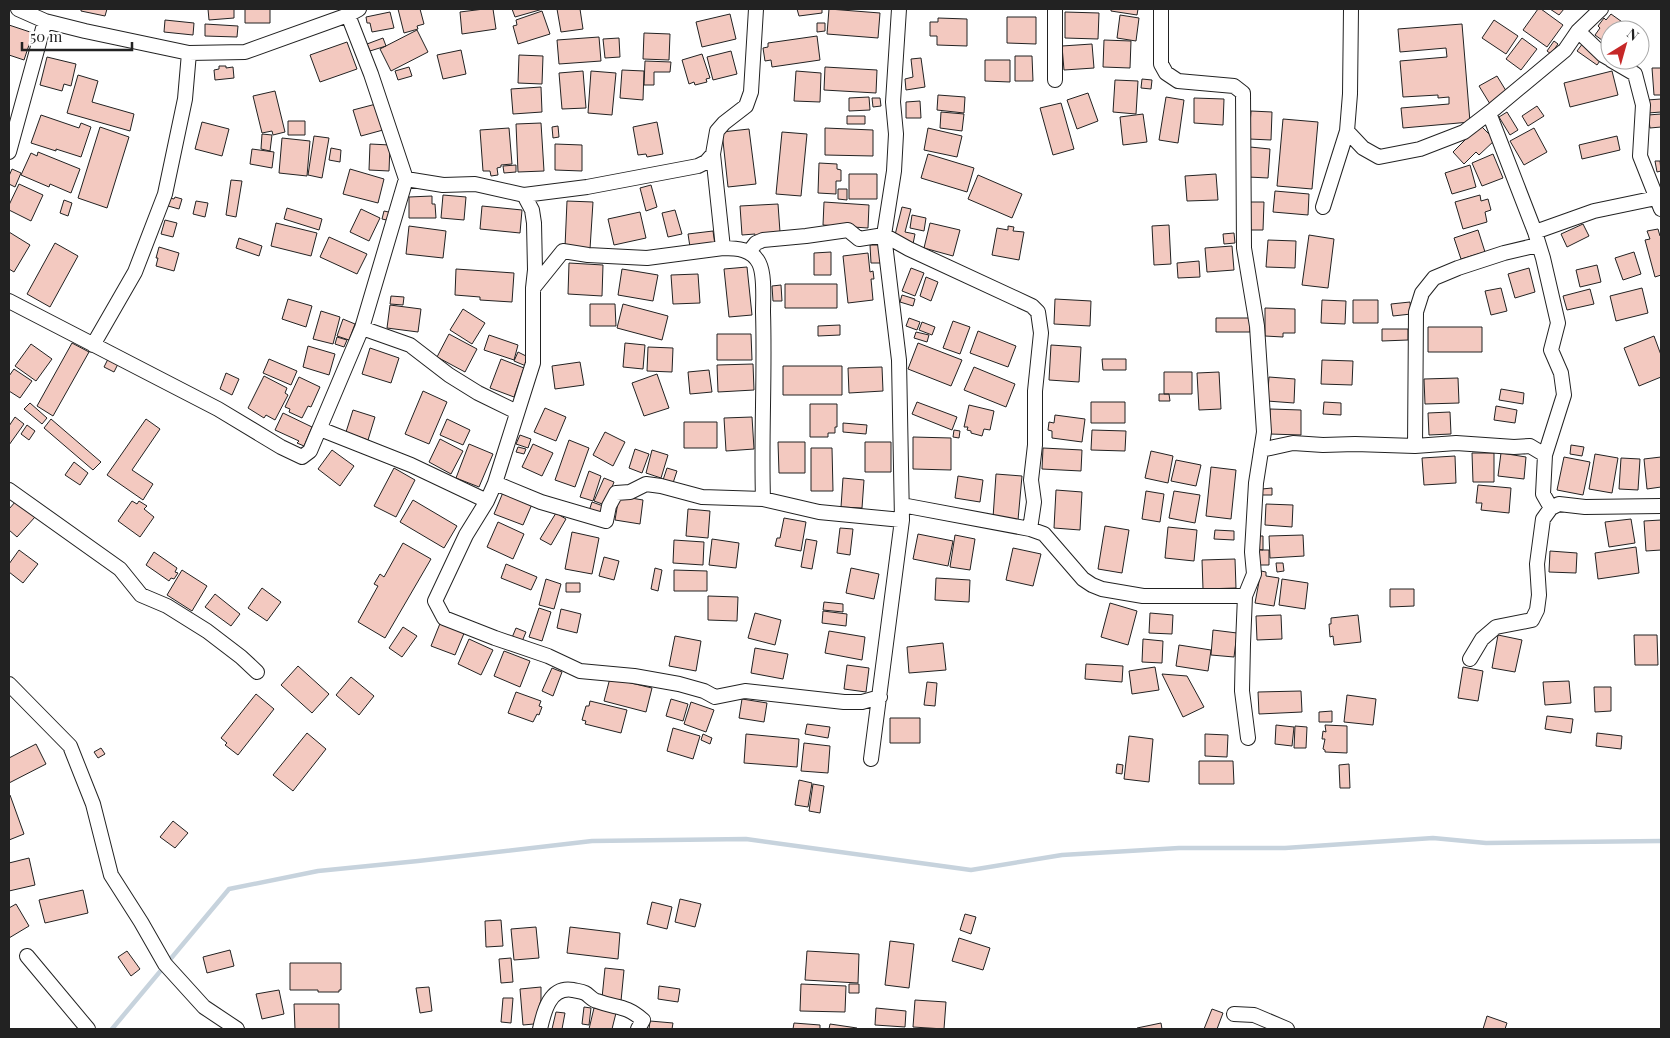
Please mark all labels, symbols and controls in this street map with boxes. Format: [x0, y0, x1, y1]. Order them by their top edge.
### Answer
scale bar [22, 20, 132, 52]
north arrow [1600, 20, 1650, 70]
text: N [1623, 24, 1643, 45]
text: 50 m [30, 26, 63, 46]

